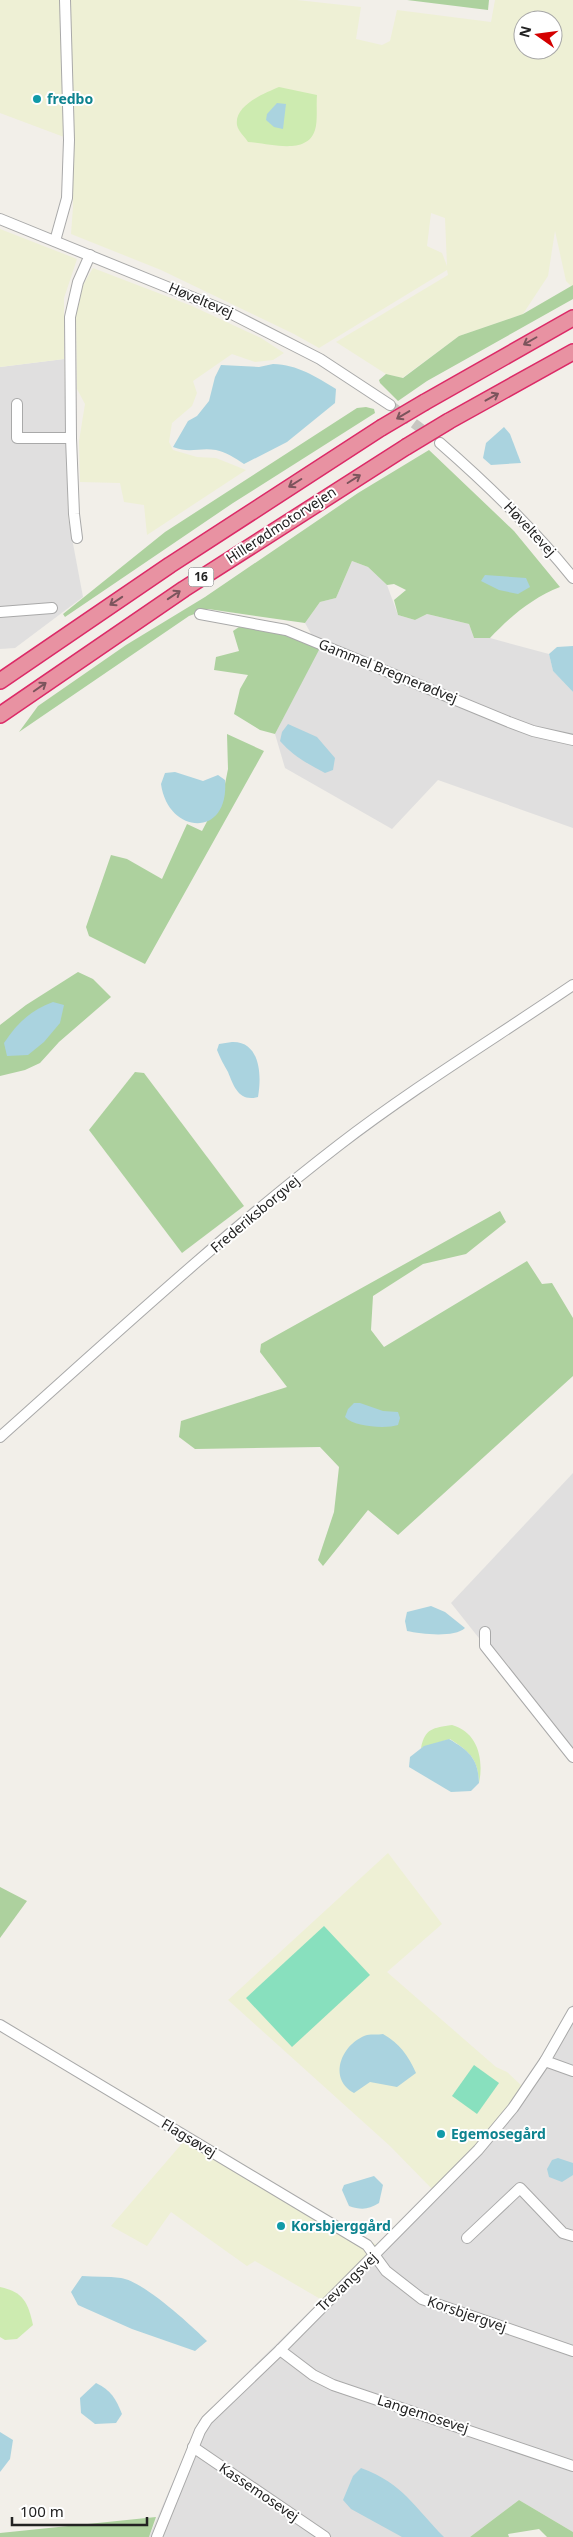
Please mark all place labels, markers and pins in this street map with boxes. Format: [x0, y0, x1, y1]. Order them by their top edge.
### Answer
place label: fredbo [47, 89, 93, 108]
marker: fredbo [31, 93, 43, 105]
place label: Egemosegård [451, 2124, 546, 2143]
marker: Egemosegård [435, 2128, 447, 2140]
place label: Korsbjerggård [291, 2216, 391, 2235]
marker: Korsbjerggård [275, 2220, 287, 2232]

